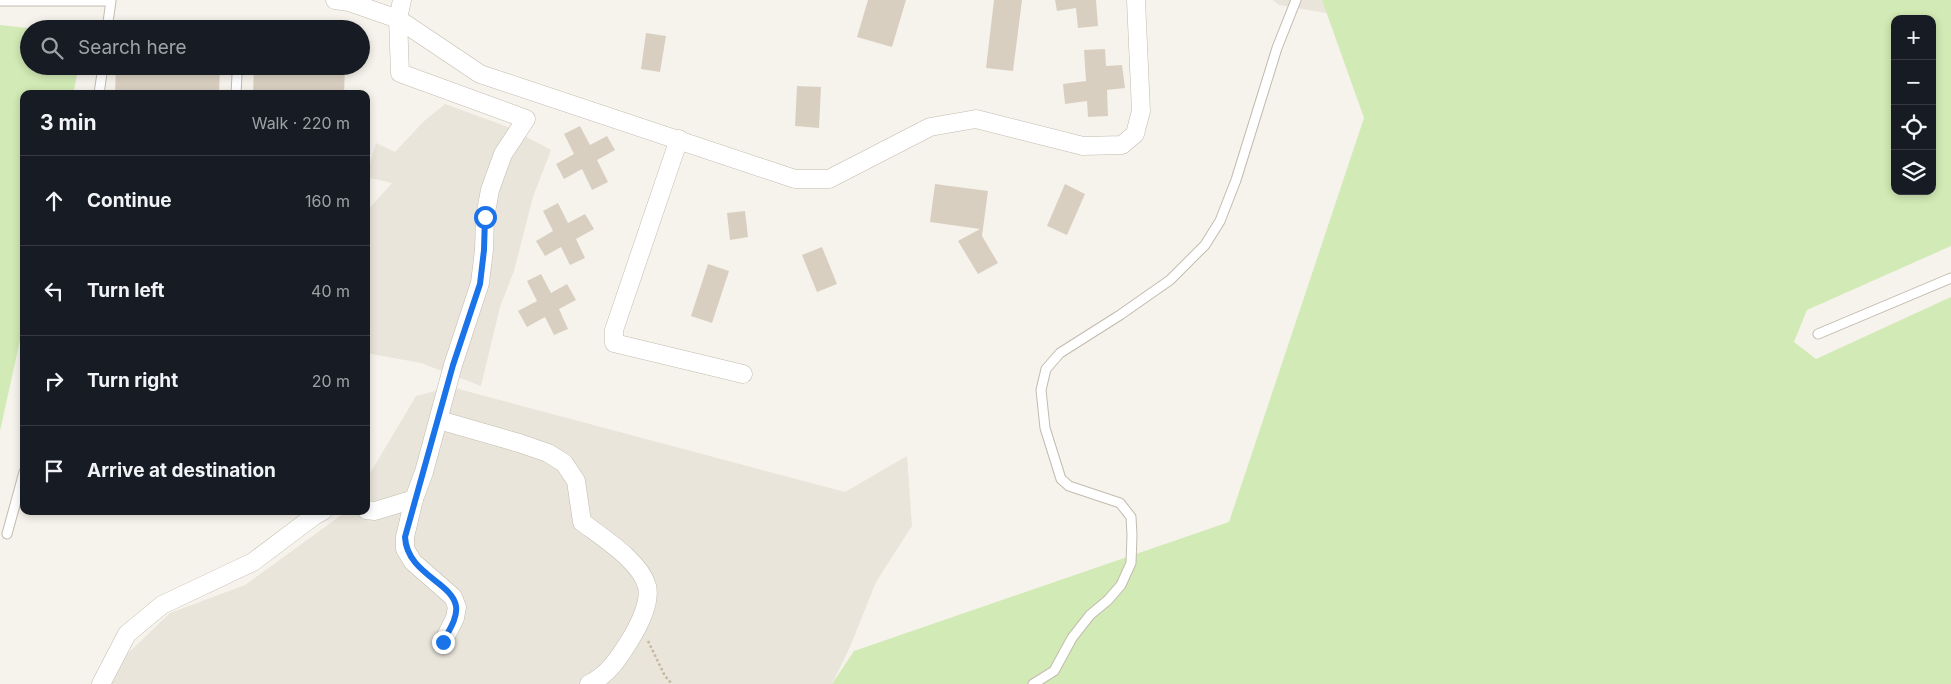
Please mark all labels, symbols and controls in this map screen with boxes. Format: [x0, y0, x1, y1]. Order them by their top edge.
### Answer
map controls [1891, 15, 1936, 195]
button: + [1891, 15, 1936, 60]
search box [20, 20, 370, 75]
icon: search [38, 34, 66, 62]
text: Search here [78, 36, 187, 59]
button: − [1891, 60, 1936, 105]
button: locate [1891, 105, 1936, 150]
text: 3 min [40, 110, 96, 135]
text: Walk · 220 m [252, 113, 350, 133]
button: layers [1891, 150, 1936, 195]
icon: ahead [40, 187, 68, 215]
text: Continue [87, 189, 172, 212]
text: 160 m [305, 191, 350, 211]
route start [474, 206, 497, 229]
icon: left [40, 277, 68, 305]
text: Turn left [87, 279, 165, 302]
text: 40 m [311, 281, 350, 301]
icon: right [40, 367, 68, 395]
text: Turn right [87, 369, 178, 392]
text: 20 m [312, 371, 350, 391]
icon: arrive [40, 457, 68, 485]
text: Arrive at destination [87, 459, 276, 482]
route end [432, 631, 455, 654]

